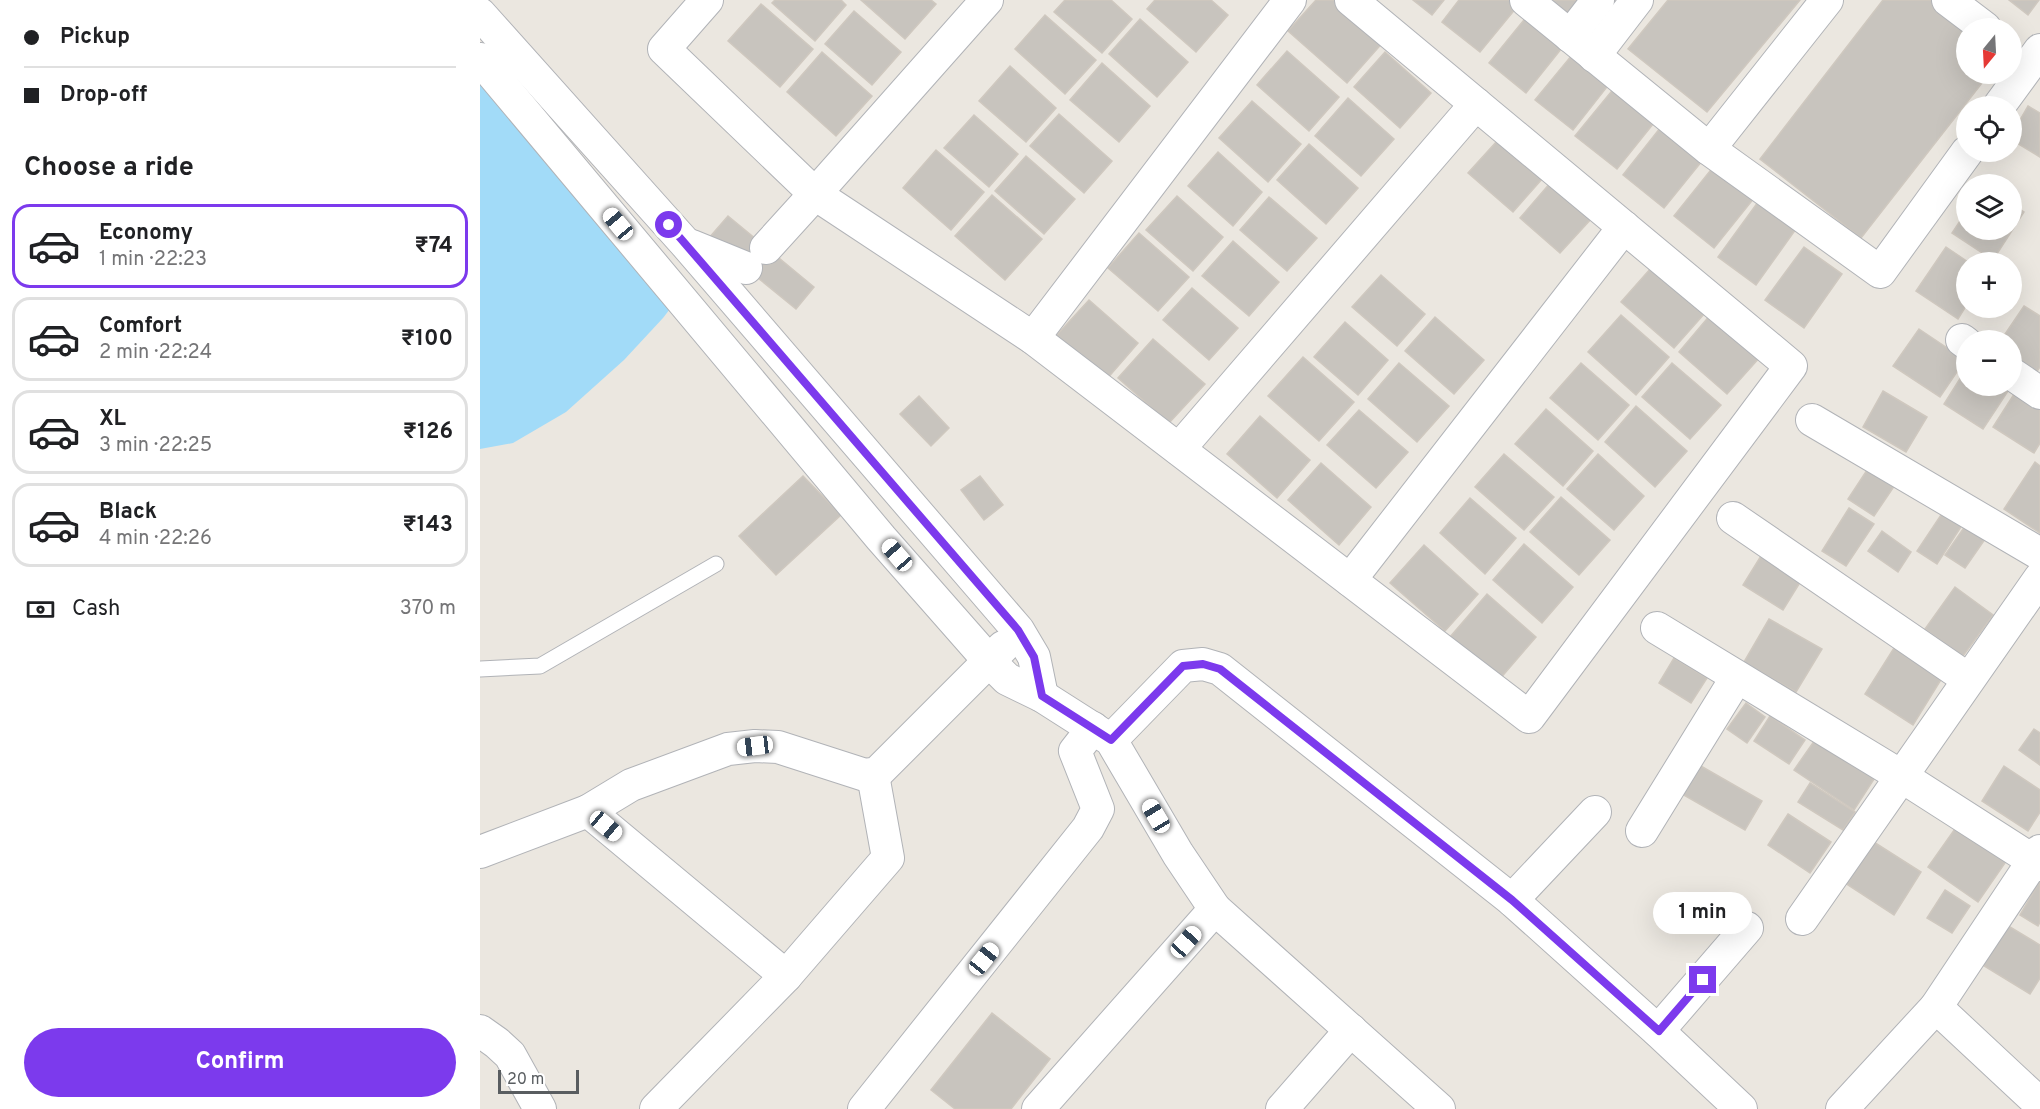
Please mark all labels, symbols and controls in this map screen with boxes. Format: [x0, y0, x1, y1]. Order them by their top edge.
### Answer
north arrow [1956, 18, 2022, 84]
map controls [1956, 18, 2022, 396]
text: Pickup [60, 24, 130, 51]
text: Drop-off [60, 82, 147, 109]
button: locate [1956, 96, 2022, 162]
text: Choose a ride [24, 151, 194, 185]
button: layers [1956, 174, 2022, 240]
car [600, 204, 636, 244]
route start [655, 211, 682, 238]
icon: car [27, 219, 81, 273]
text: Economy [99, 220, 193, 247]
text: ₹74 [414, 233, 453, 260]
text: 1 min · 22:23 [99, 247, 207, 273]
button: + [1956, 252, 2022, 318]
icon: car [27, 312, 81, 366]
text: Comfort [99, 313, 182, 340]
text: ₹100 [401, 326, 453, 353]
button: − [1956, 330, 2022, 396]
text: 2 min · 22:24 [99, 340, 212, 366]
icon: car [27, 405, 81, 459]
text: XL [99, 406, 126, 433]
text: ₹126 [403, 419, 453, 446]
text: 3 min · 22:25 [99, 433, 212, 459]
icon: car [27, 498, 81, 552]
text: Black [99, 499, 157, 526]
text: ₹143 [402, 512, 453, 539]
text: 4 min · 22:26 [99, 526, 212, 552]
car [878, 536, 916, 574]
icon: cash [24, 593, 57, 626]
text: Cash [72, 596, 121, 623]
text: 370 m [400, 596, 456, 622]
car [736, 735, 774, 757]
car [1139, 796, 1173, 836]
car [586, 808, 626, 844]
callout: 1 min [1654, 893, 1752, 935]
text: 1 min [1678, 900, 1727, 926]
car [1167, 923, 1205, 961]
car [966, 939, 1002, 979]
route end [1689, 966, 1716, 993]
button: Confirm [24, 1028, 456, 1097]
scale bar [498, 1067, 579, 1094]
text: 20 m [507, 1070, 544, 1090]

